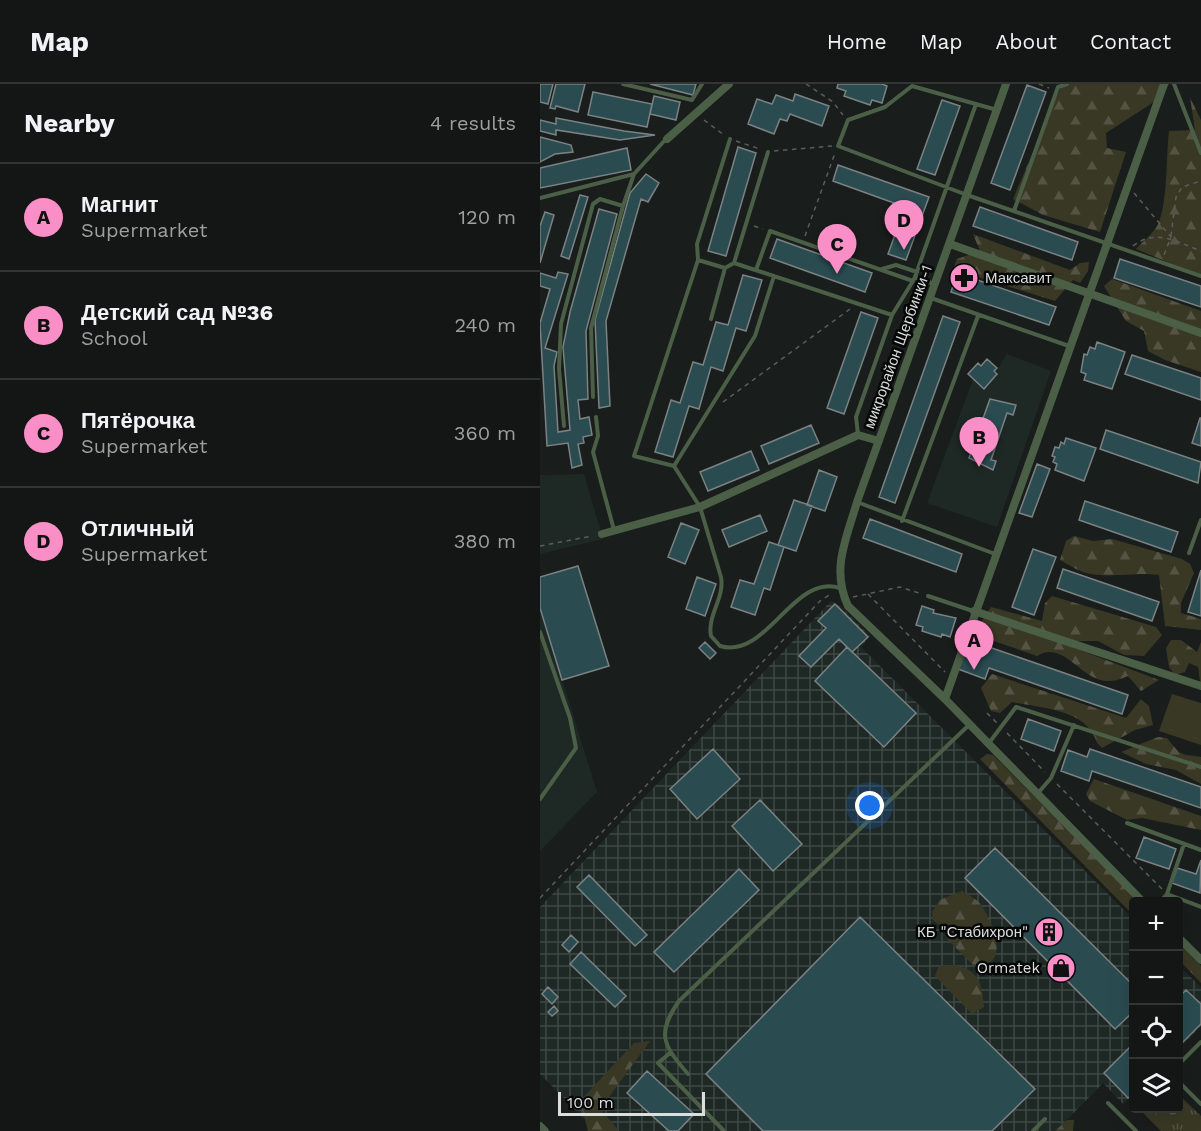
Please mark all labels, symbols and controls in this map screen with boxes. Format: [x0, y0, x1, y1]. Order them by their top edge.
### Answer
text: Map [30, 25, 89, 58]
text: Home [827, 29, 887, 54]
text: Map [920, 29, 963, 54]
text: About [996, 29, 1057, 54]
text: Contact [1090, 29, 1171, 54]
text: Nearby [24, 108, 115, 138]
text: 4 results [430, 111, 516, 135]
text: Магнит [81, 192, 159, 217]
pin: D [884, 200, 924, 250]
text: A [37, 205, 50, 229]
text: 120 m [458, 205, 516, 229]
text: Supermarket [81, 218, 207, 242]
pin: C [818, 224, 856, 274]
pharmacy icon: Максавит [948, 262, 980, 294]
street label: микрорайон Щербинки-1 [860, 263, 936, 431]
place label: Максавит [985, 269, 1052, 287]
text: Детский сад №36 [81, 300, 273, 325]
text: B [37, 313, 50, 337]
text: 240 m [454, 313, 516, 337]
text: School [81, 326, 148, 350]
text: Пятёрочка [81, 408, 195, 433]
pin: B [960, 418, 998, 467]
text: C [37, 421, 50, 445]
text: 360 m [454, 421, 516, 445]
text: Supermarket [81, 434, 207, 458]
text: Отличный [81, 516, 194, 541]
text: D [36, 529, 51, 553]
text: 380 m [454, 529, 516, 553]
text: Supermarket [81, 542, 207, 566]
pin: A [954, 620, 994, 670]
your location [855, 791, 884, 820]
map controls [1129, 897, 1183, 1113]
button: + [1129, 897, 1183, 951]
building icon: КБ "Стабихрон" [1033, 916, 1065, 948]
place label: КБ "Стабихрон" [917, 923, 1028, 941]
button: − [1129, 951, 1183, 1005]
shop icon: Ormatek [1045, 952, 1077, 984]
place label: Ormatek [977, 959, 1040, 977]
button: locate [1129, 1005, 1183, 1059]
button: layers [1129, 1059, 1183, 1113]
scale bar [558, 1089, 705, 1116]
text: 100 m [567, 1093, 614, 1112]

